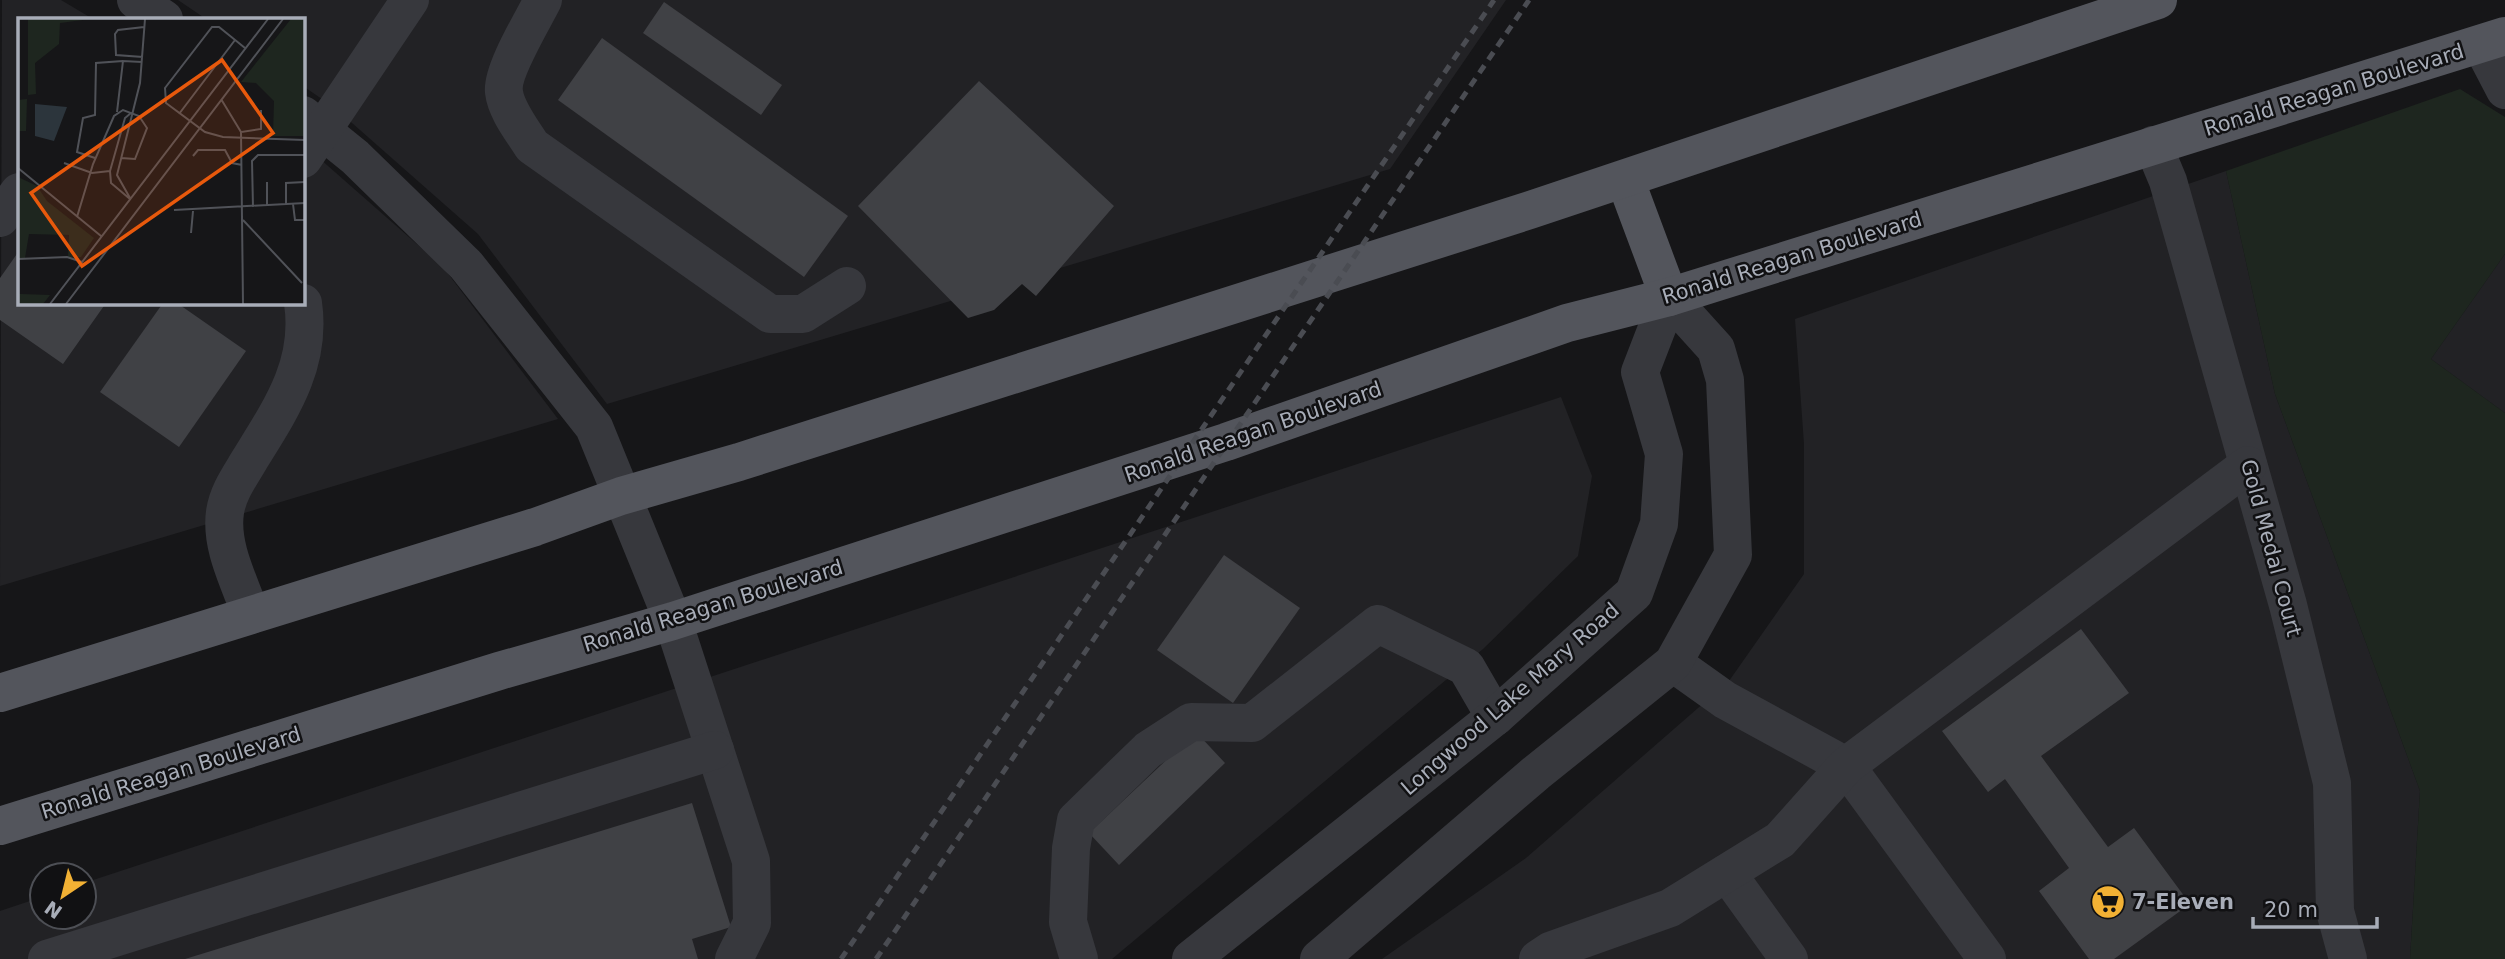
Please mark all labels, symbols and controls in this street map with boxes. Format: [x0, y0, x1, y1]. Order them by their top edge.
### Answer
inset map [18, 18, 304, 304]
street label: Ronald Reagan Boulevard [2201, 39, 2467, 141]
street label: Ronald Reagan Boulevard [1659, 207, 1925, 309]
street label: Ronald Reagan Boulevard [1121, 377, 1385, 487]
street label: Gold Medal Court [2236, 457, 2306, 639]
street label: Ronald Reagan Boulevard [580, 555, 846, 657]
street label: Longwood Lake Mary Road [1396, 598, 1624, 800]
street label: Ronald Reagan Boulevard [38, 722, 304, 824]
north arrow [28, 861, 98, 931]
supermarket icon: 7-Eleven [2089, 883, 2127, 921]
scale bar [2253, 886, 2377, 930]
place label: 7-Eleven [2132, 890, 2234, 914]
text: N [40, 896, 66, 923]
text: 20 m [2264, 898, 2318, 922]

